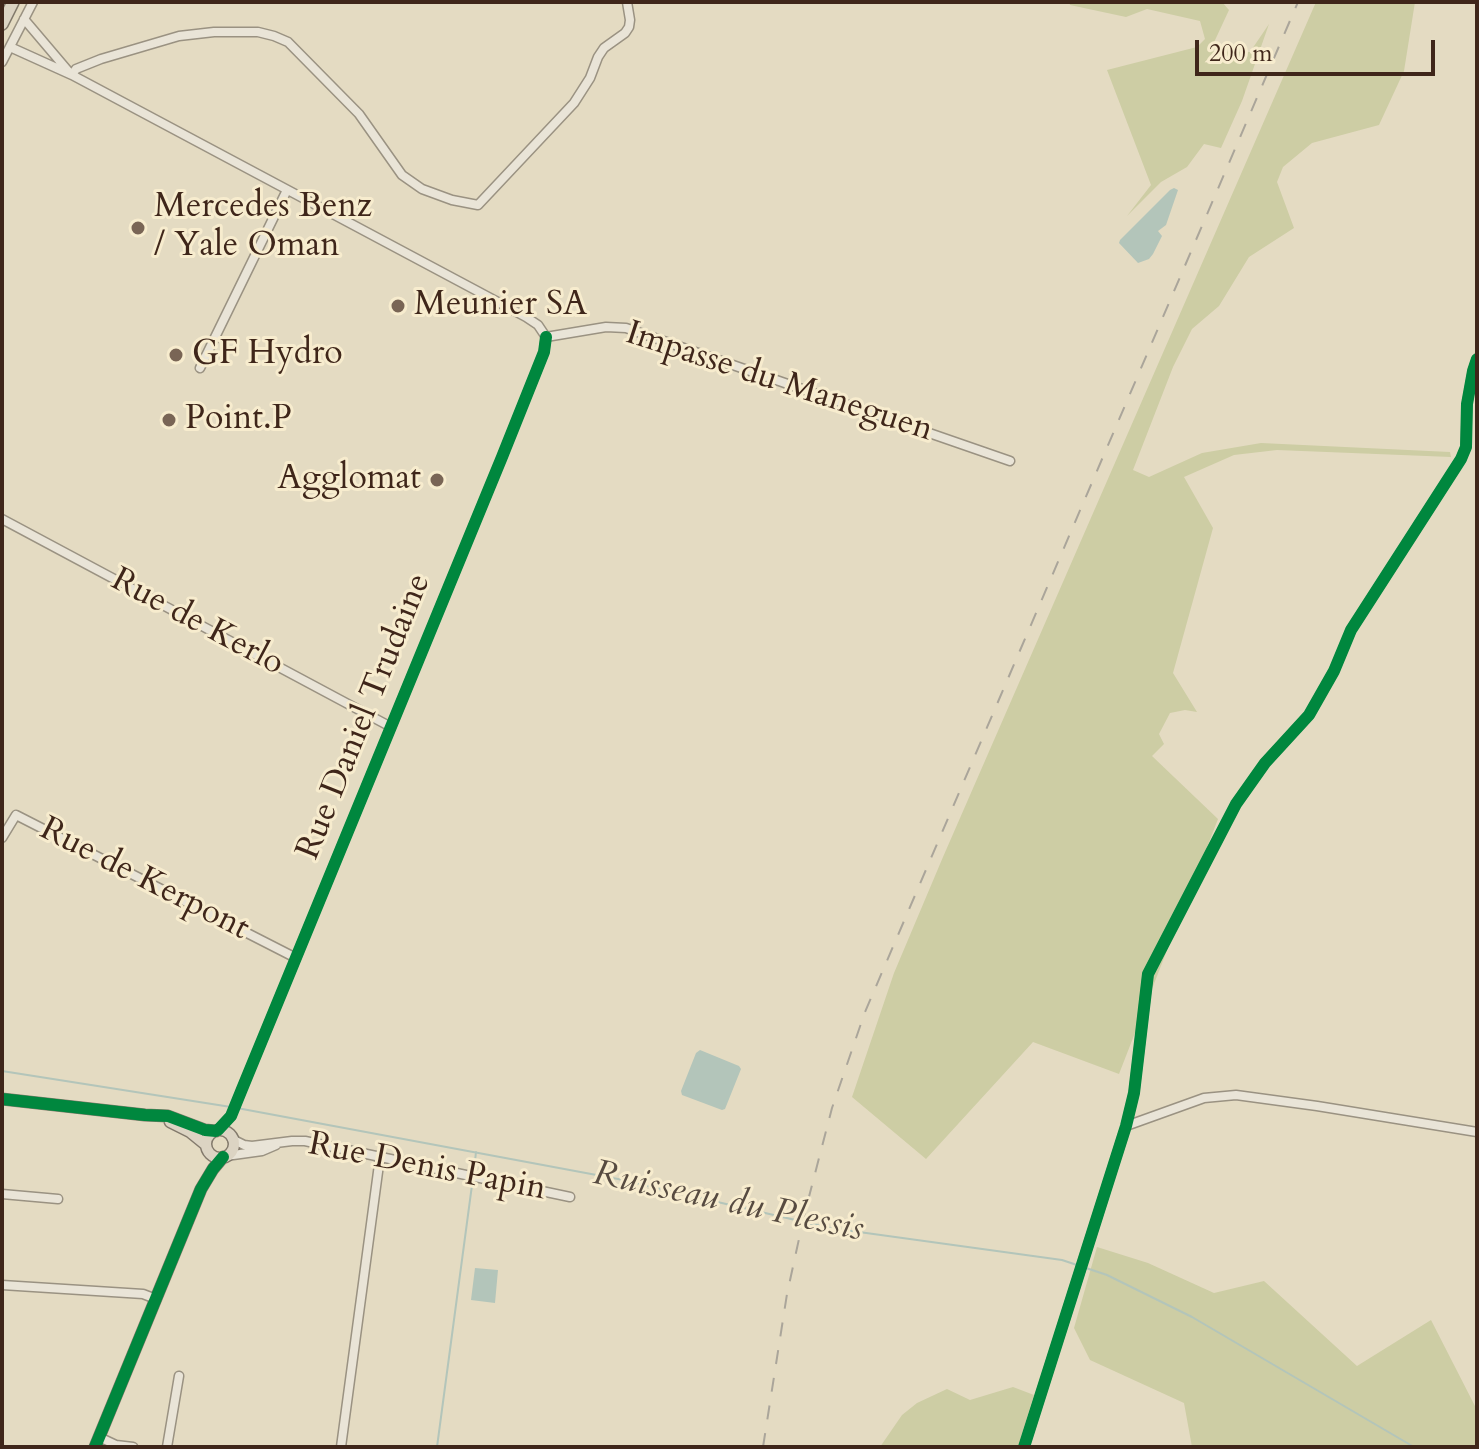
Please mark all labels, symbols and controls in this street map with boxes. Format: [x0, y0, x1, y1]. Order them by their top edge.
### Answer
scale bar [1199, 24, 1439, 74]
text: 200 m [1209, 37, 1273, 70]
place label: Mercedes Benz / Yale Oman [154, 188, 372, 268]
marker: Mercedes Benz / Yale Oman [129, 219, 147, 237]
place label: Meunier SA [414, 286, 587, 326]
marker: Meunier SA [389, 297, 407, 315]
street label: Impasse du Maneguen [620, 314, 938, 452]
place label: GF Hydro [192, 335, 343, 375]
marker: GF Hydro [167, 346, 185, 364]
place label: Point.P [185, 400, 292, 440]
marker: Point.P [160, 411, 178, 429]
place label: Agglomat [277, 460, 421, 500]
marker: Agglomat [428, 471, 446, 489]
street label: Rue de Kerlo [104, 560, 290, 686]
street label: Rue Daniel Trudaine [289, 568, 441, 866]
street label: Rue de Kerpont [33, 810, 255, 950]
street label: Rue Denis Papin [305, 1125, 549, 1211]
water label: Ruisseau du Plessis [589, 1153, 867, 1253]

